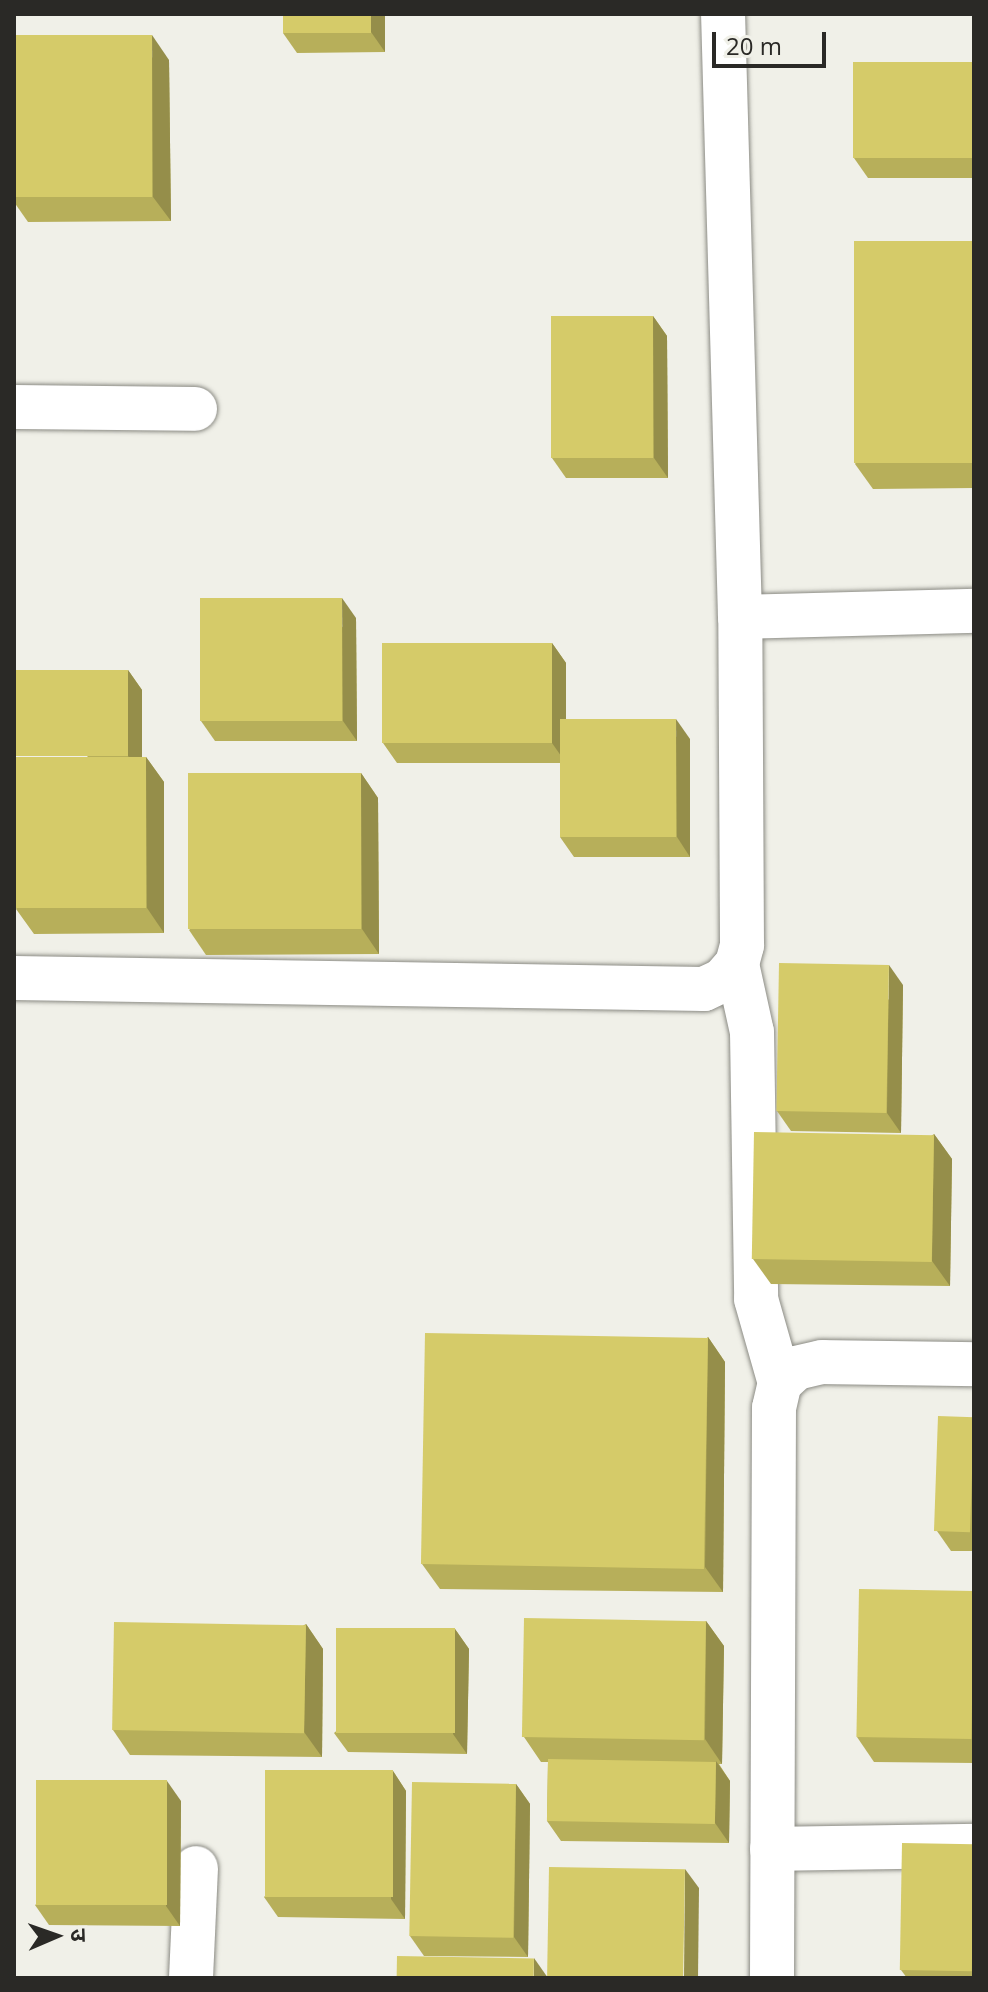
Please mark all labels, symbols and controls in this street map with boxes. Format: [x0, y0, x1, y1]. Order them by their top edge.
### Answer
scale bar [716, 16, 830, 66]
text: 20 m [726, 29, 782, 62]
north arrow [16, 1896, 96, 1976]
text: उ [65, 1928, 95, 1942]

